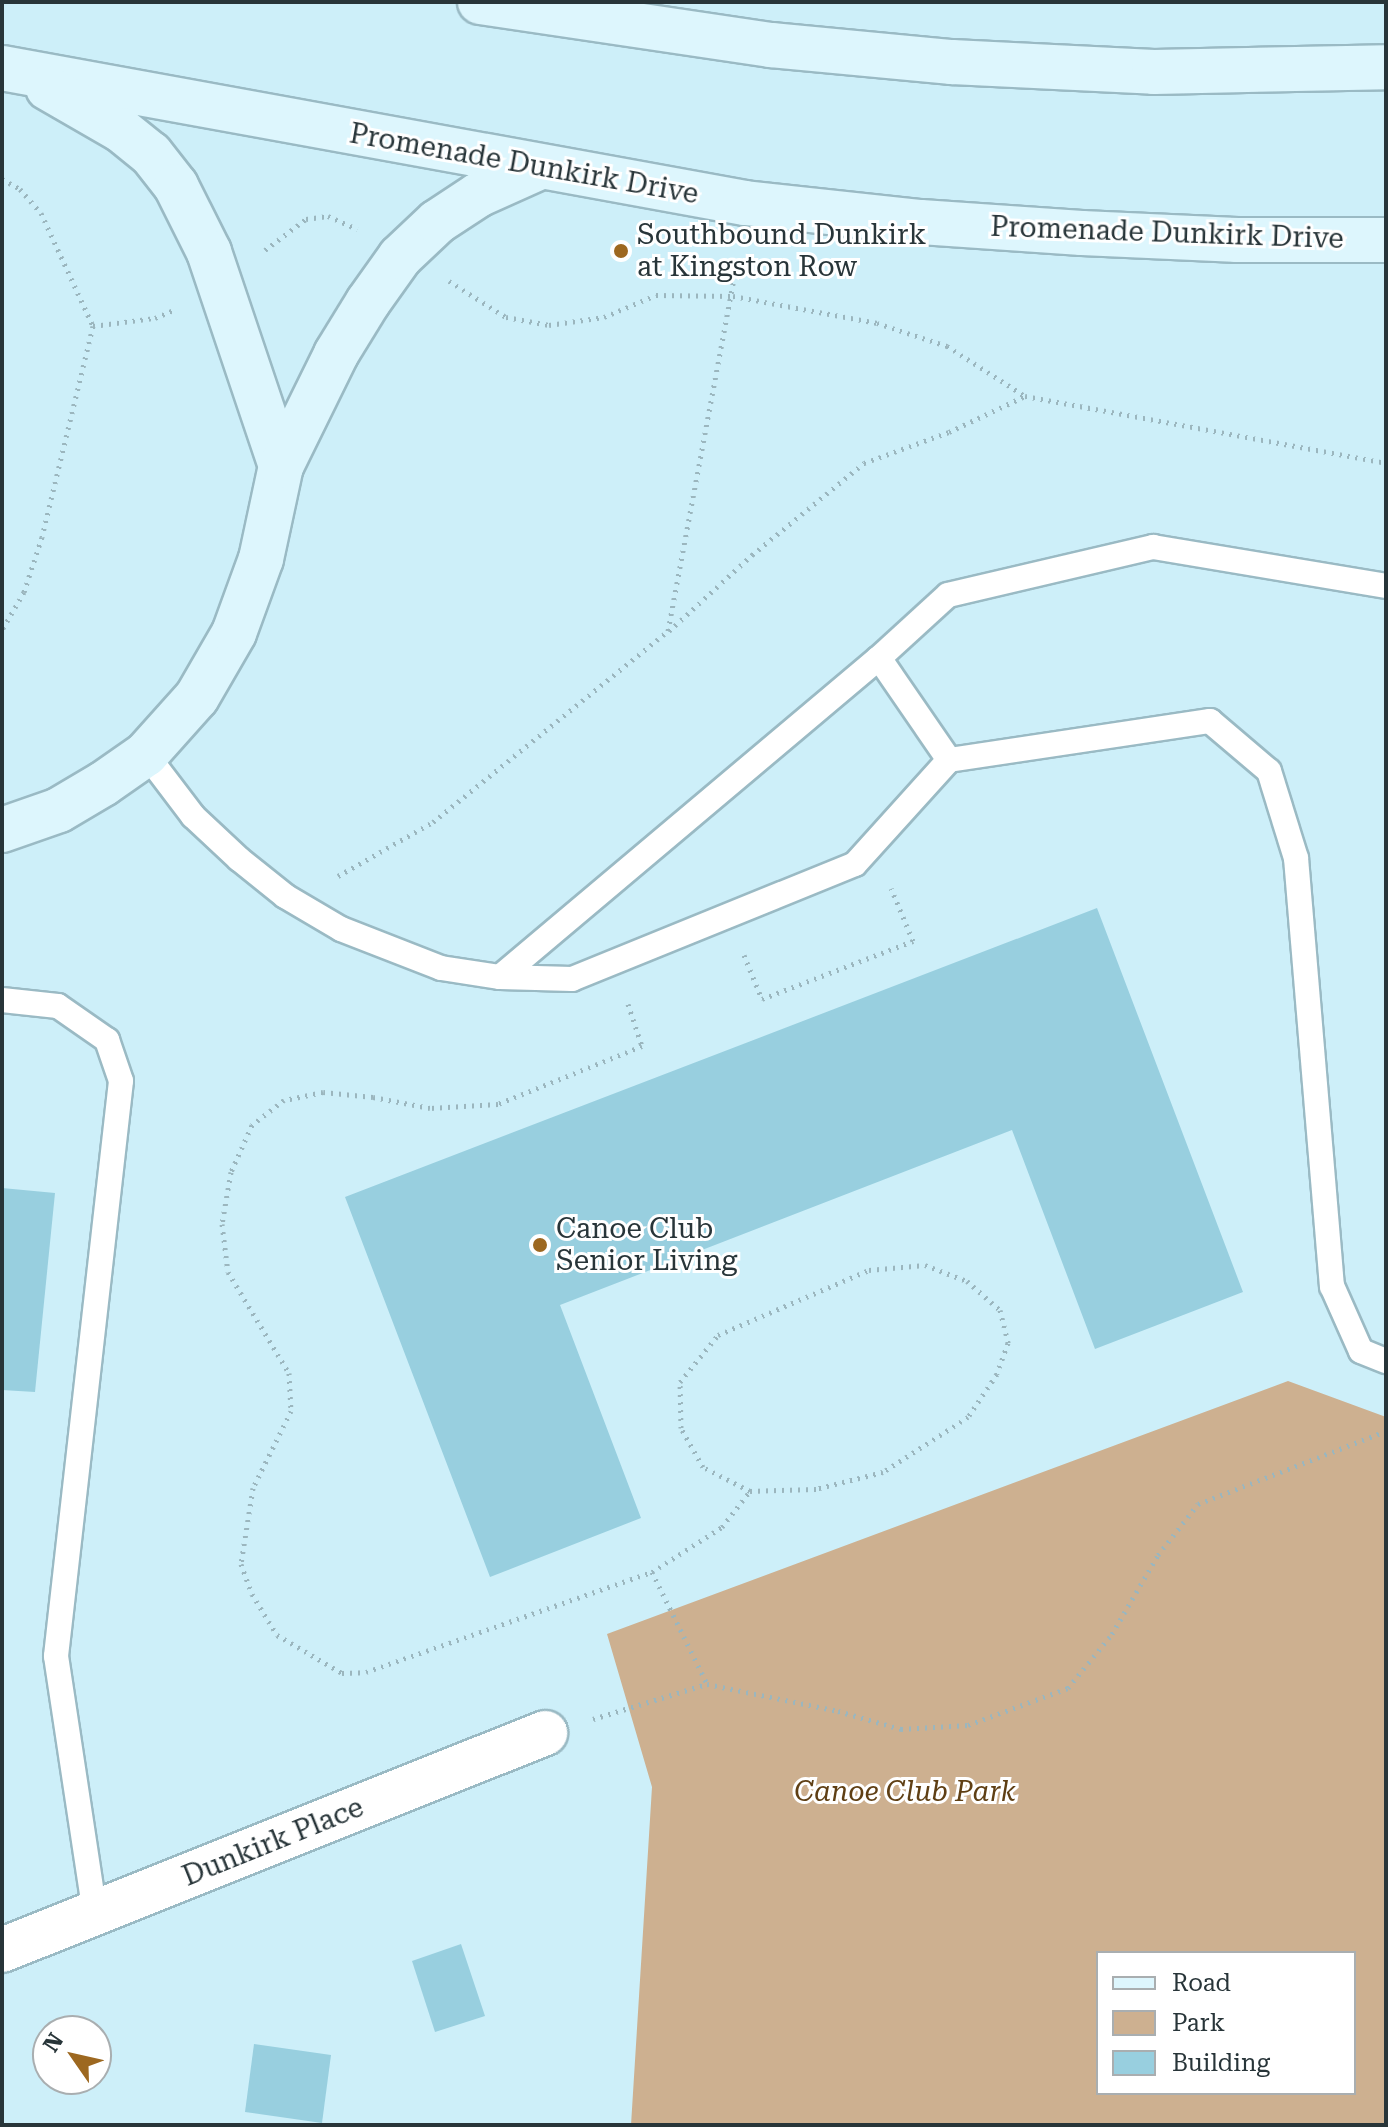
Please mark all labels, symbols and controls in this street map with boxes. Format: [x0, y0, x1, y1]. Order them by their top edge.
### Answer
street label: Promenade Dunkirk Drive [347, 117, 701, 211]
street label: Promenade Dunkirk Drive [990, 210, 1344, 256]
place label: Southbound Dunkirk at Kingston Row [637, 218, 926, 284]
marker: Southbound Dunkirk at Kingston Row [612, 242, 630, 260]
place label: Canoe Club Senior Living [556, 1212, 737, 1278]
marker: Canoe Club Senior Living [531, 1236, 549, 1254]
park label: Canoe Club Park [794, 1775, 1016, 1809]
street label: Dunkirk Place [178, 1790, 368, 1894]
legend [1096, 1951, 1356, 2095]
text: Road [1172, 1969, 1231, 1997]
text: Park [1172, 2009, 1225, 2037]
north arrow [32, 2015, 112, 2095]
text: N [38, 2028, 68, 2056]
text: Building [1172, 2049, 1270, 2077]

